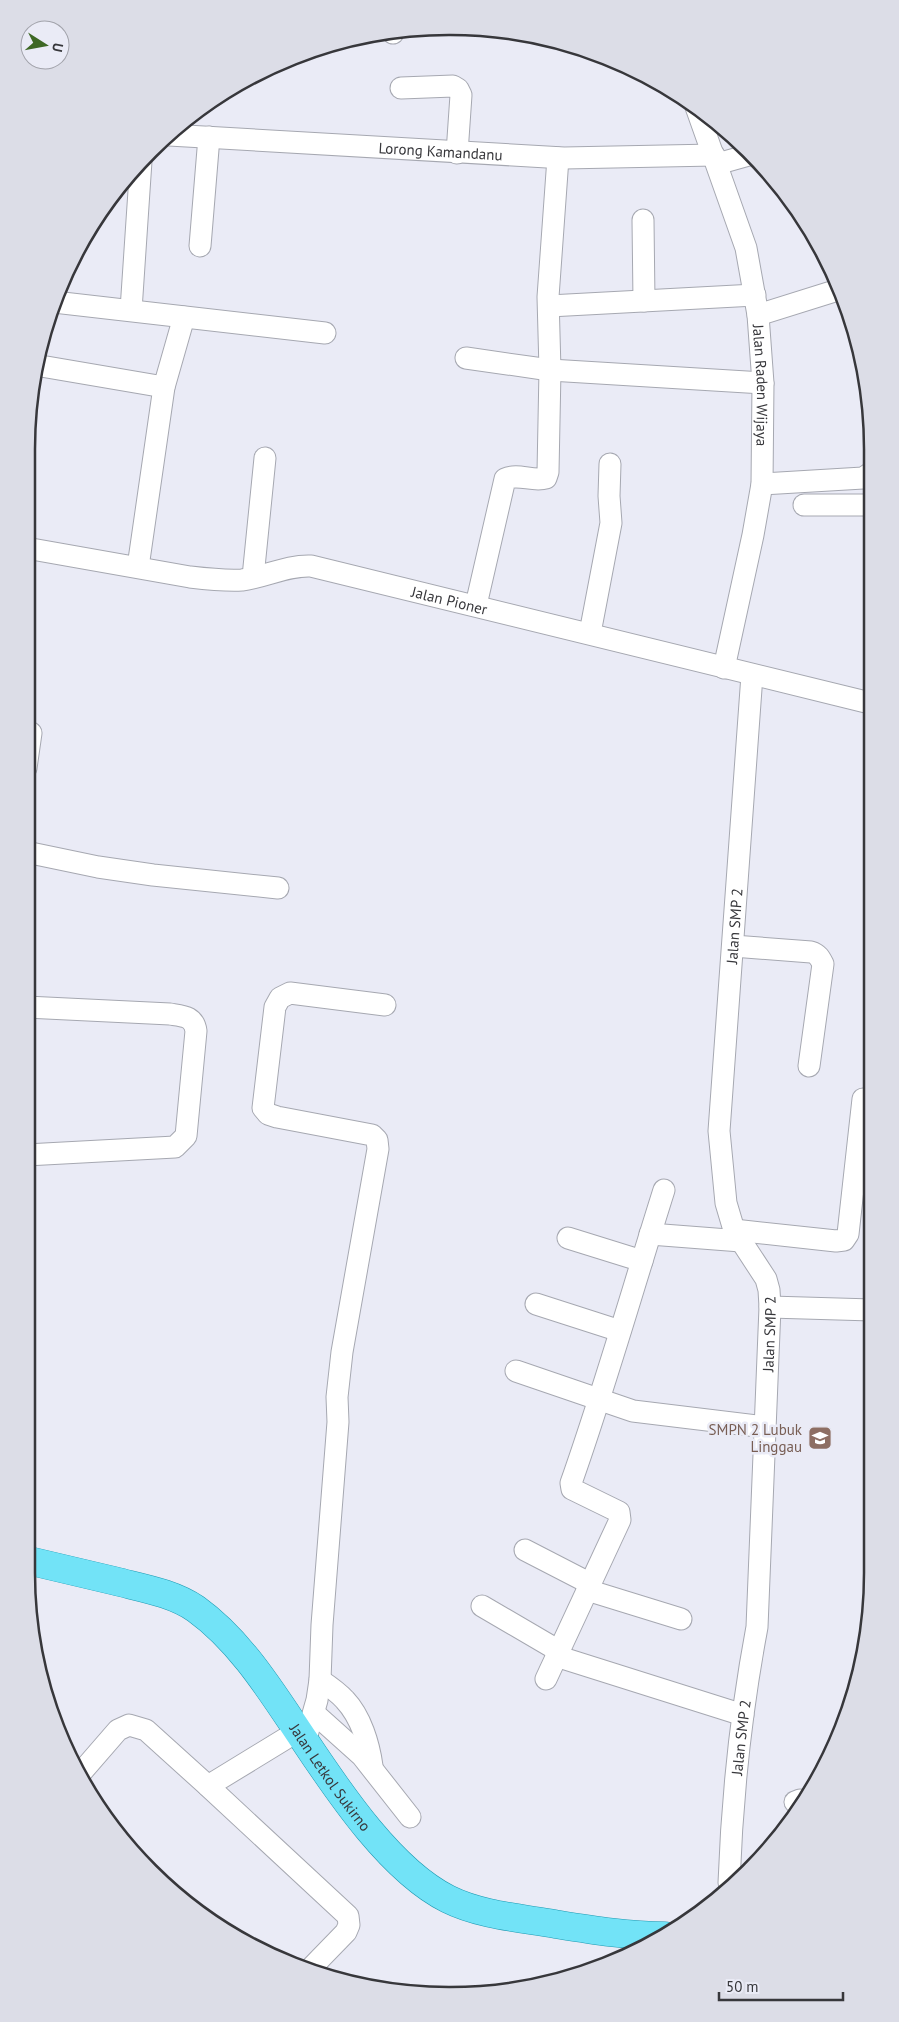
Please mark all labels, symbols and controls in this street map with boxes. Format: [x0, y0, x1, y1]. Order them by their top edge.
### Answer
north arrow [20, 20, 70, 70]
text: U [48, 41, 67, 54]
street label: Lorong Kamandanu [378, 138, 503, 164]
street label: Jalan Raden Wijaya [749, 323, 773, 446]
street label: Jalan Pioner [409, 581, 489, 618]
street label: Jalan SMP 2 [722, 888, 746, 965]
street label: Jalan SMP 2 [758, 1296, 780, 1373]
place label: SMPN 2 Lubuk Linggau [709, 1420, 803, 1456]
school or university icon: SMPN 2 Lubuk Linggau [807, 1425, 833, 1451]
street label: Jalan SMP 2 [727, 1699, 754, 1777]
street label: Jalan Letkol Sukirno [285, 1719, 375, 1835]
scale bar [719, 1970, 843, 2002]
text: 50 m [726, 1977, 759, 1996]

